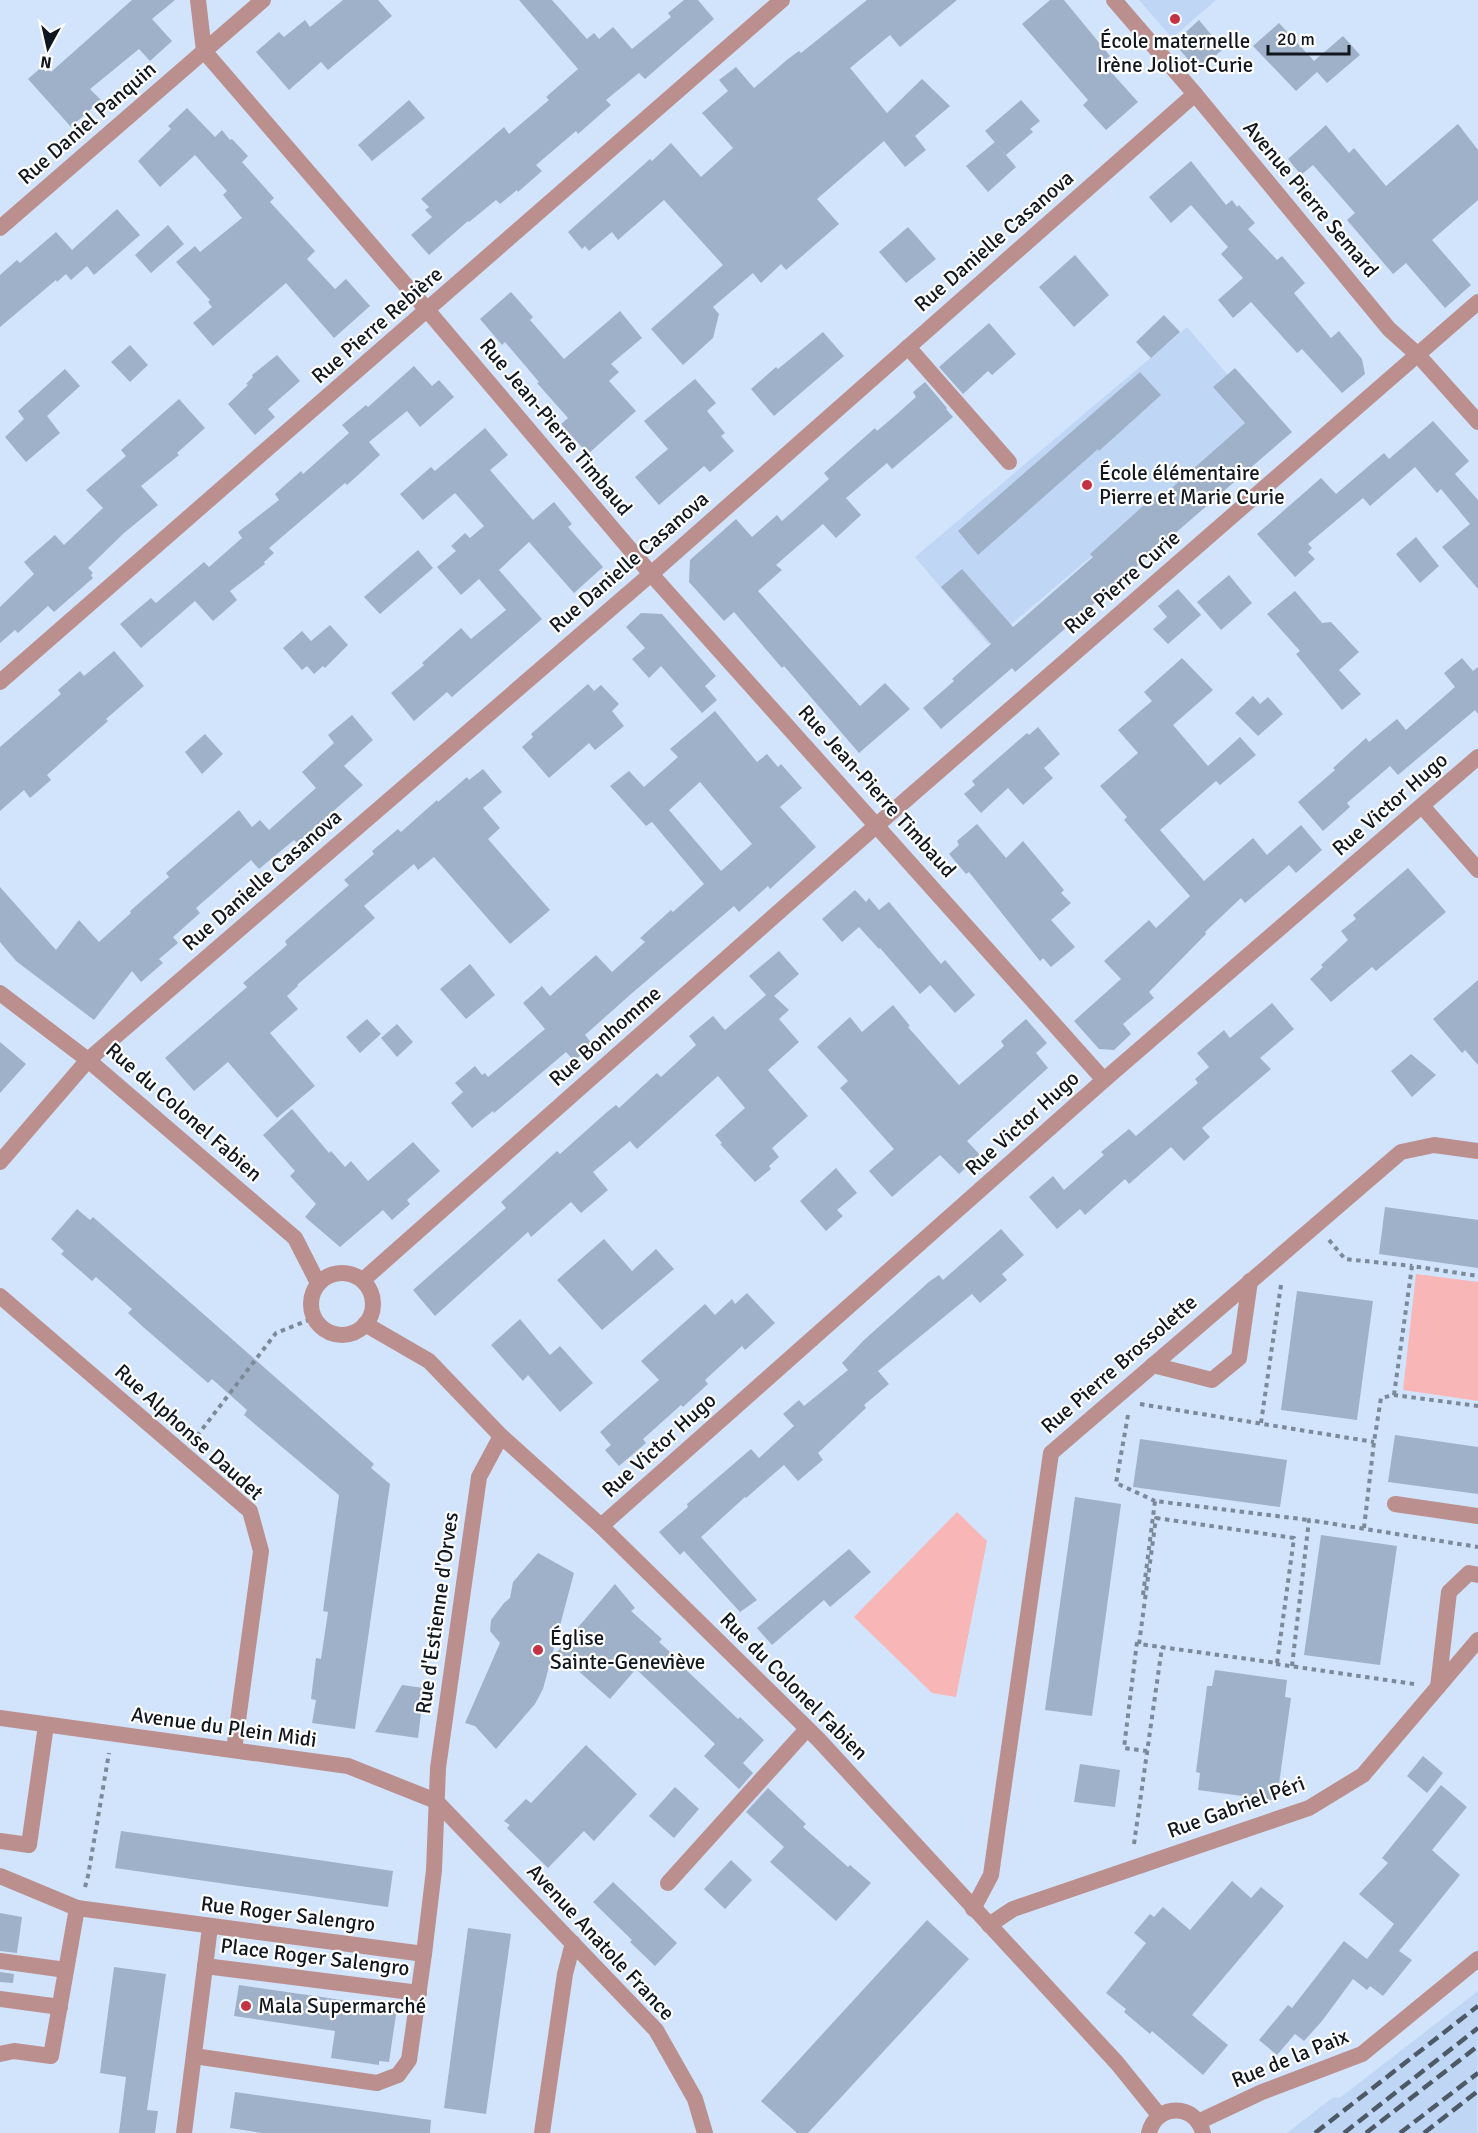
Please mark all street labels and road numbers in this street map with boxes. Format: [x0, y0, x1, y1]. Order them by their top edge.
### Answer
street label: Rue Daniel Panquin [13, 56, 161, 190]
street label: Avenue Pierre Semard [1238, 115, 1384, 283]
street label: Rue Danielle Casanova [909, 165, 1079, 317]
street label: Rue Pierre Rebière [306, 261, 448, 389]
street label: Rue Jean-Pierre Timbaud [474, 333, 638, 521]
street label: Rue Danielle Casanova [544, 486, 714, 638]
street label: Rue Pierre Curie [1059, 525, 1185, 639]
street label: Rue Jean-Pierre Timbaud [793, 699, 961, 883]
street label: Rue Victor Hugo [1327, 747, 1453, 861]
street label: Rue Danielle Casanova [177, 804, 347, 956]
street label: Rue Bonhomme [544, 980, 666, 1092]
street label: Rue du Colonel Fabien [101, 1037, 267, 1187]
street label: Rue Victor Hugo [960, 1065, 1084, 1181]
street label: Rue Pierre Brossolette [1036, 1289, 1202, 1439]
street label: Rue Alphonse Daudet [109, 1358, 269, 1506]
street label: Rue Victor Hugo [597, 1387, 721, 1503]
street label: Rue d'Estienne d'Orves [410, 1510, 464, 1716]
street label: Rue du Colonel Fabien [715, 1607, 873, 1765]
street label: Avenue du Plein Midi [130, 1701, 318, 1753]
street label: Rue Gabriel Péri [1164, 1770, 1308, 1844]
street label: Avenue Anatole France [522, 1858, 680, 2026]
street label: Rue Roger Salengro [199, 1890, 377, 1938]
street label: Place Roger Salengro [219, 1932, 411, 1982]
street label: Rue de la Paix [1228, 2023, 1353, 2093]

